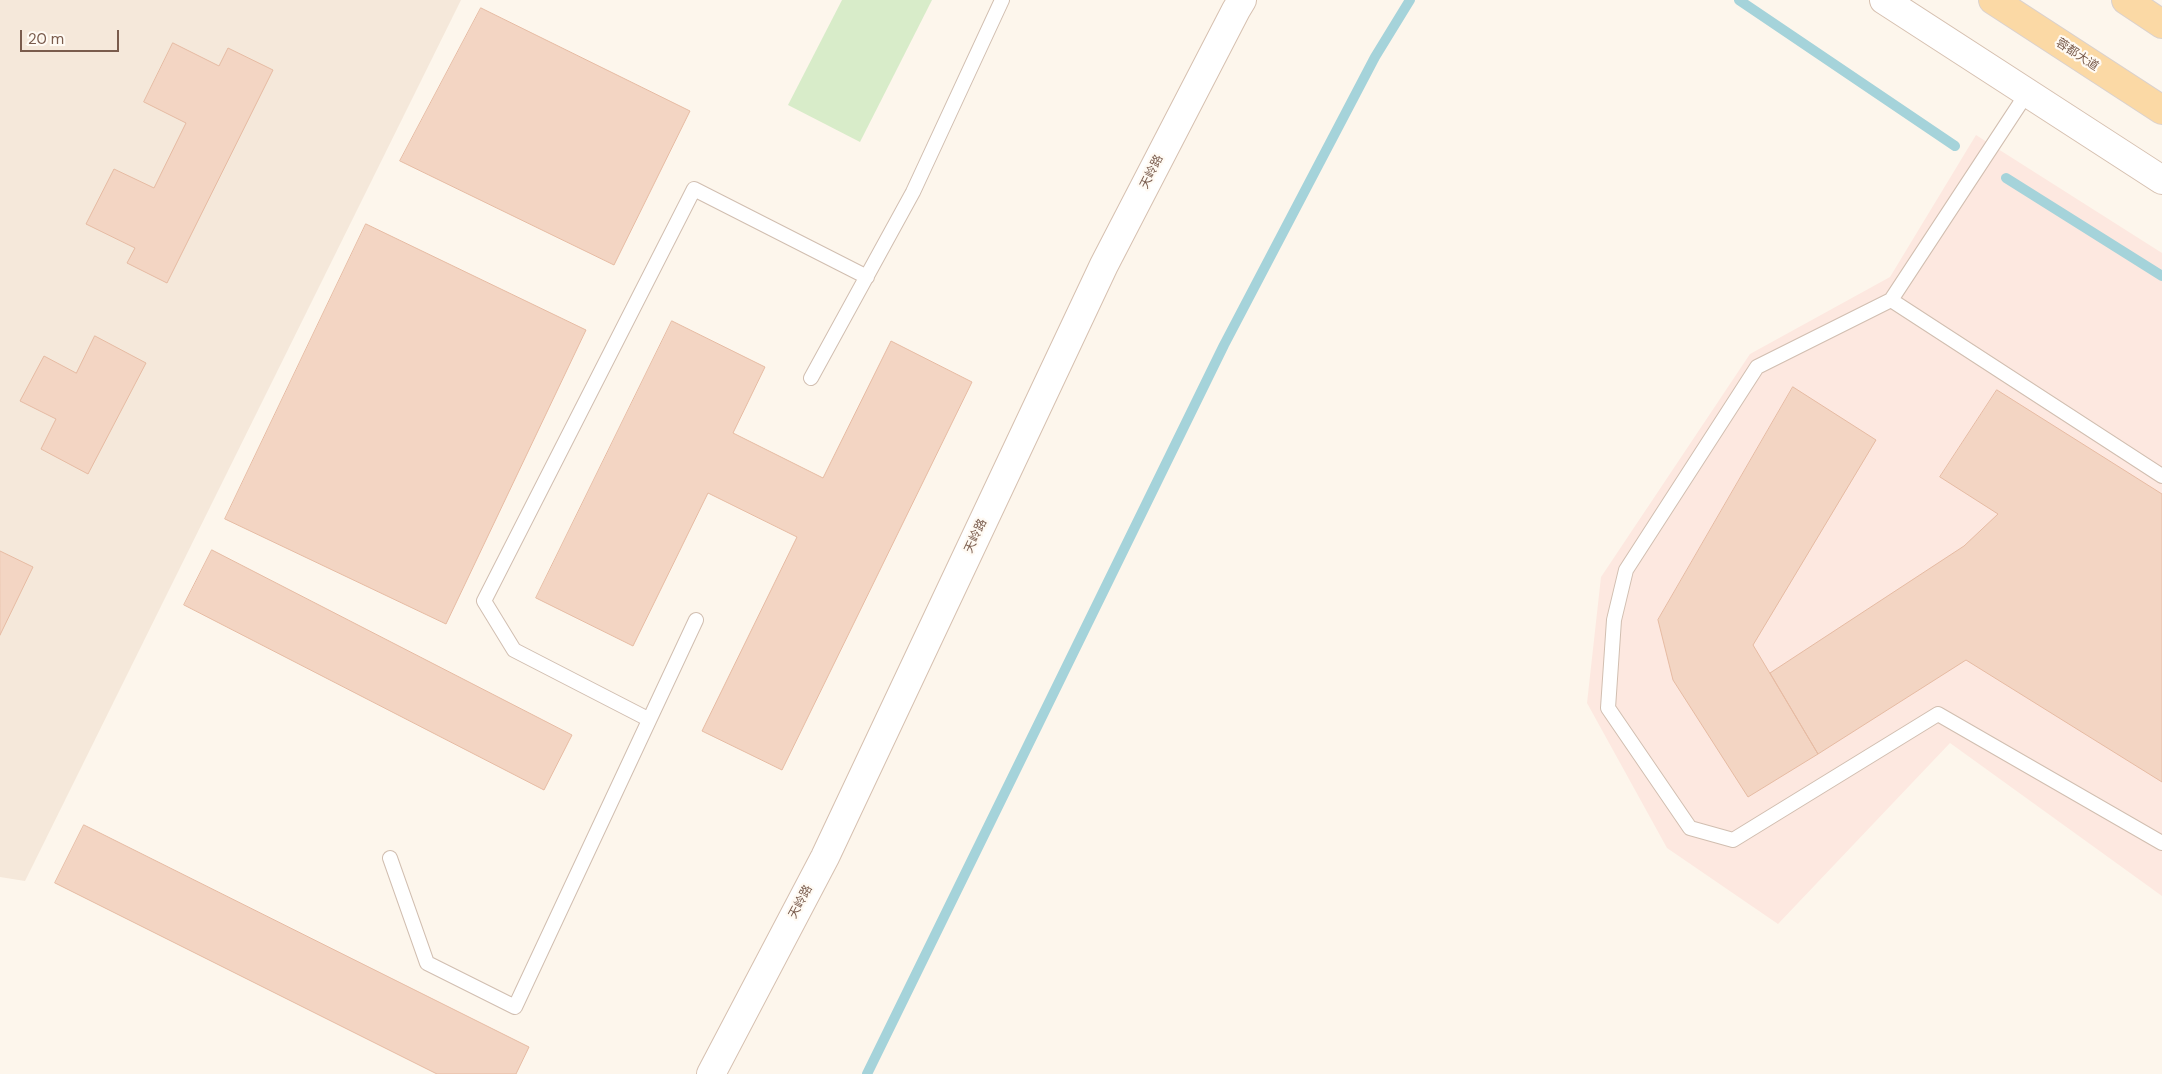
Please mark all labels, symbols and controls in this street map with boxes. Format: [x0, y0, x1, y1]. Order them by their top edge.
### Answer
scale bar [22, 20, 121, 52]
text: 20 m [28, 29, 64, 49]
street label: 蓉都大道 [2053, 36, 2101, 74]
street label: 天岭路 [1137, 153, 1167, 191]
street label: 天岭路 [962, 517, 990, 555]
street label: 天岭路 [786, 883, 816, 921]

